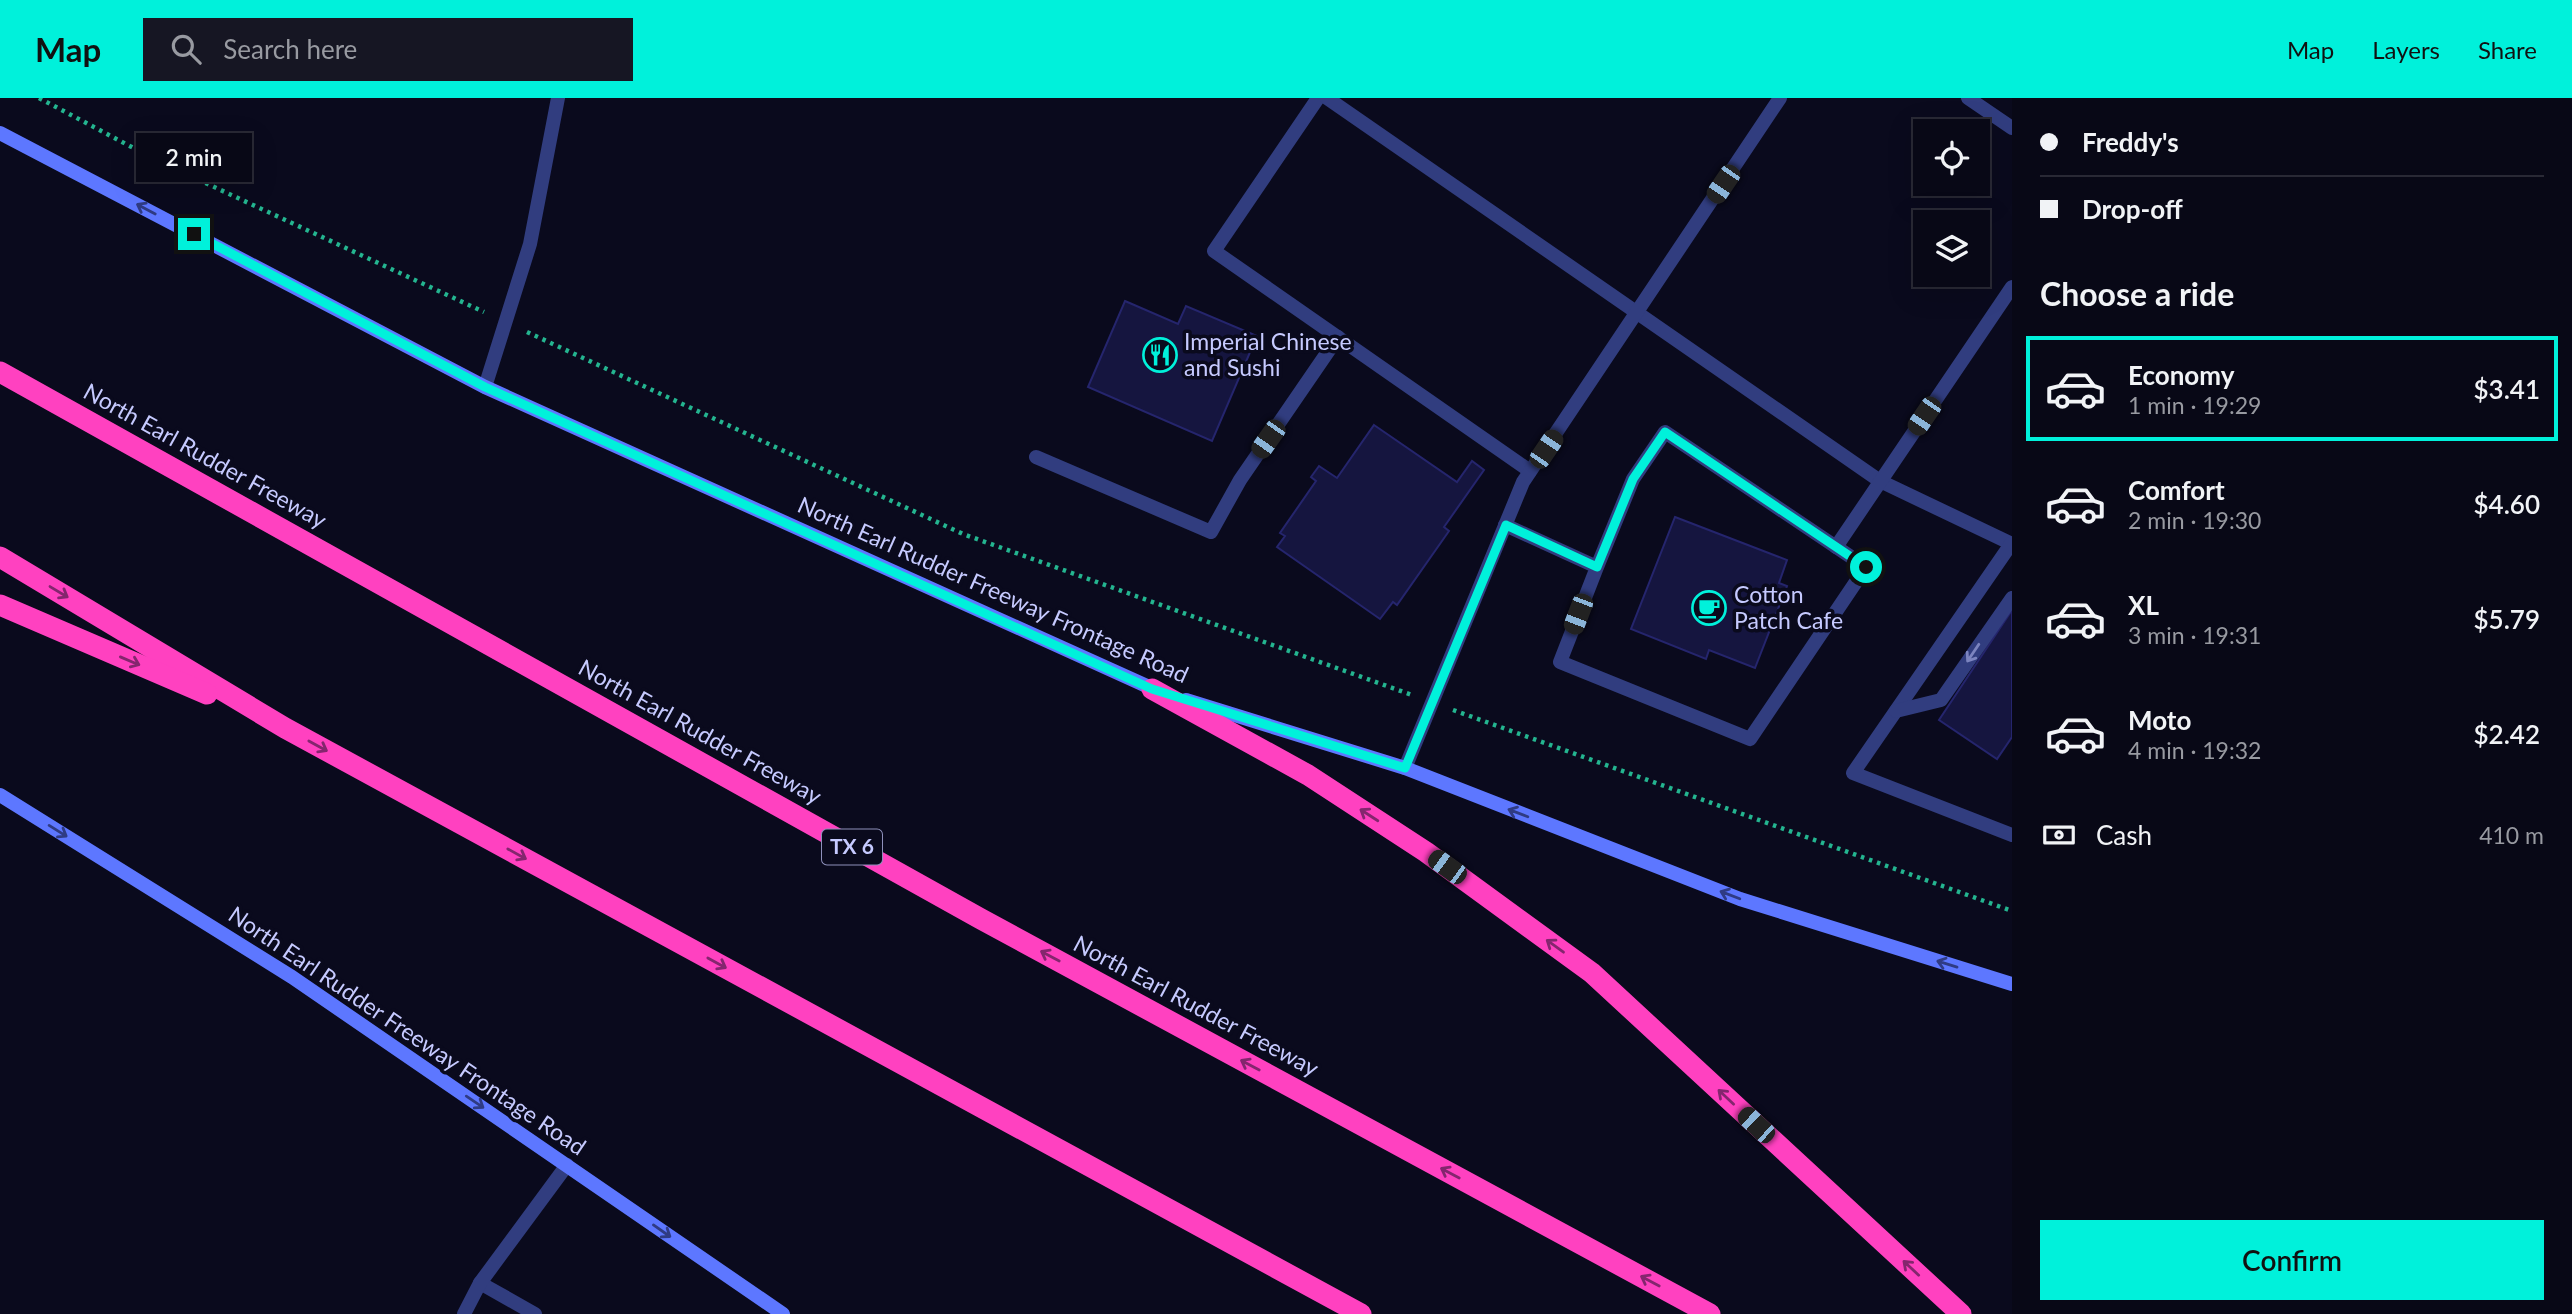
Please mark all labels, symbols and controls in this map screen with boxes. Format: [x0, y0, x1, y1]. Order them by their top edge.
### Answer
search box [143, 18, 633, 81]
text: Map [35, 29, 101, 69]
icon: search [167, 30, 205, 68]
text: Search here [223, 33, 357, 65]
text: Map [2287, 35, 2334, 64]
text: Layers [2372, 35, 2440, 64]
text: Share [2478, 35, 2537, 64]
map controls [1913, 119, 1990, 287]
button: locate [1913, 119, 1990, 196]
text: Freddy's [2082, 126, 2179, 158]
callout: 2 min [136, 132, 252, 181]
text: 2 min [166, 143, 222, 171]
car [1703, 161, 1744, 207]
text: Drop-off [2082, 193, 2183, 225]
one-way arrow [136, 202, 157, 216]
button: layers [1913, 210, 1990, 287]
route end [178, 218, 210, 250]
text: Choose a ride [2040, 274, 2234, 313]
place label: Imperial Chinese and Sushi [1184, 327, 1352, 381]
restaurant icon: Imperial Chinese and Sushi [1141, 336, 1179, 374]
icon: car [2044, 357, 2107, 420]
text: Economy [2128, 359, 2234, 391]
text: $3.41 [2474, 373, 2540, 405]
street label: North Earl Rudder Freeway [79, 377, 332, 534]
text: 1 min · 19:29 [2128, 391, 2261, 419]
car [1904, 393, 1945, 439]
car [1248, 416, 1289, 462]
car [1526, 426, 1567, 472]
icon: car [2044, 472, 2107, 535]
text: Comfort [2128, 474, 2225, 506]
text: $4.60 [2474, 488, 2540, 520]
street label: North Earl Rudder Freeway Frontage Road [794, 490, 1193, 688]
text: 2 min · 19:30 [2128, 506, 2261, 534]
route start [1850, 551, 1882, 583]
place label: Cotton Patch Cafe [1734, 580, 1843, 634]
one-way arrow [48, 586, 68, 600]
icon: car [2044, 587, 2107, 650]
cafe icon: Cotton Patch Cafe [1690, 589, 1728, 627]
text: XL [2128, 589, 2159, 621]
car [1561, 591, 1596, 637]
text: $5.79 [2474, 603, 2540, 635]
text: 3 min · 19:31 [2128, 621, 2261, 649]
one-way arrow [1965, 643, 1980, 662]
street label: North Earl Rudder Freeway [574, 653, 827, 810]
one-way arrow [119, 655, 140, 668]
icon: car [2044, 702, 2107, 765]
text: Moto [2128, 704, 2191, 736]
text: $2.42 [2474, 718, 2540, 750]
text: 4 min · 19:32 [2128, 736, 2261, 764]
one-way arrow [307, 739, 327, 753]
one-way arrow [1508, 805, 1529, 818]
one-way arrow [1360, 808, 1379, 823]
icon: cash [2040, 816, 2078, 854]
text: Cash [2096, 819, 2152, 851]
text: 410 m [2479, 821, 2544, 849]
one-way arrow [48, 823, 67, 838]
road number: TX 6 [822, 830, 882, 864]
car [1424, 846, 1471, 888]
one-way arrow [507, 848, 527, 862]
one-way arrow [1720, 888, 1741, 901]
street label: North Earl Rudder Freeway Frontage Road [224, 900, 591, 1161]
street label: North Earl Rudder Freeway [1069, 929, 1324, 1082]
one-way arrow [1546, 939, 1565, 953]
one-way arrow [1040, 949, 1060, 963]
one-way arrow [1936, 956, 1958, 969]
one-way arrow [706, 957, 727, 970]
one-way arrow [1240, 1057, 1260, 1071]
one-way arrow [1718, 1088, 1735, 1105]
one-way arrow [464, 1095, 484, 1109]
car [1734, 1103, 1779, 1147]
one-way arrow [1440, 1166, 1460, 1180]
button: Confirm [2040, 1220, 2544, 1300]
one-way arrow [652, 1224, 671, 1238]
one-way arrow [1903, 1259, 1920, 1276]
one-way arrow [1640, 1274, 1660, 1288]

